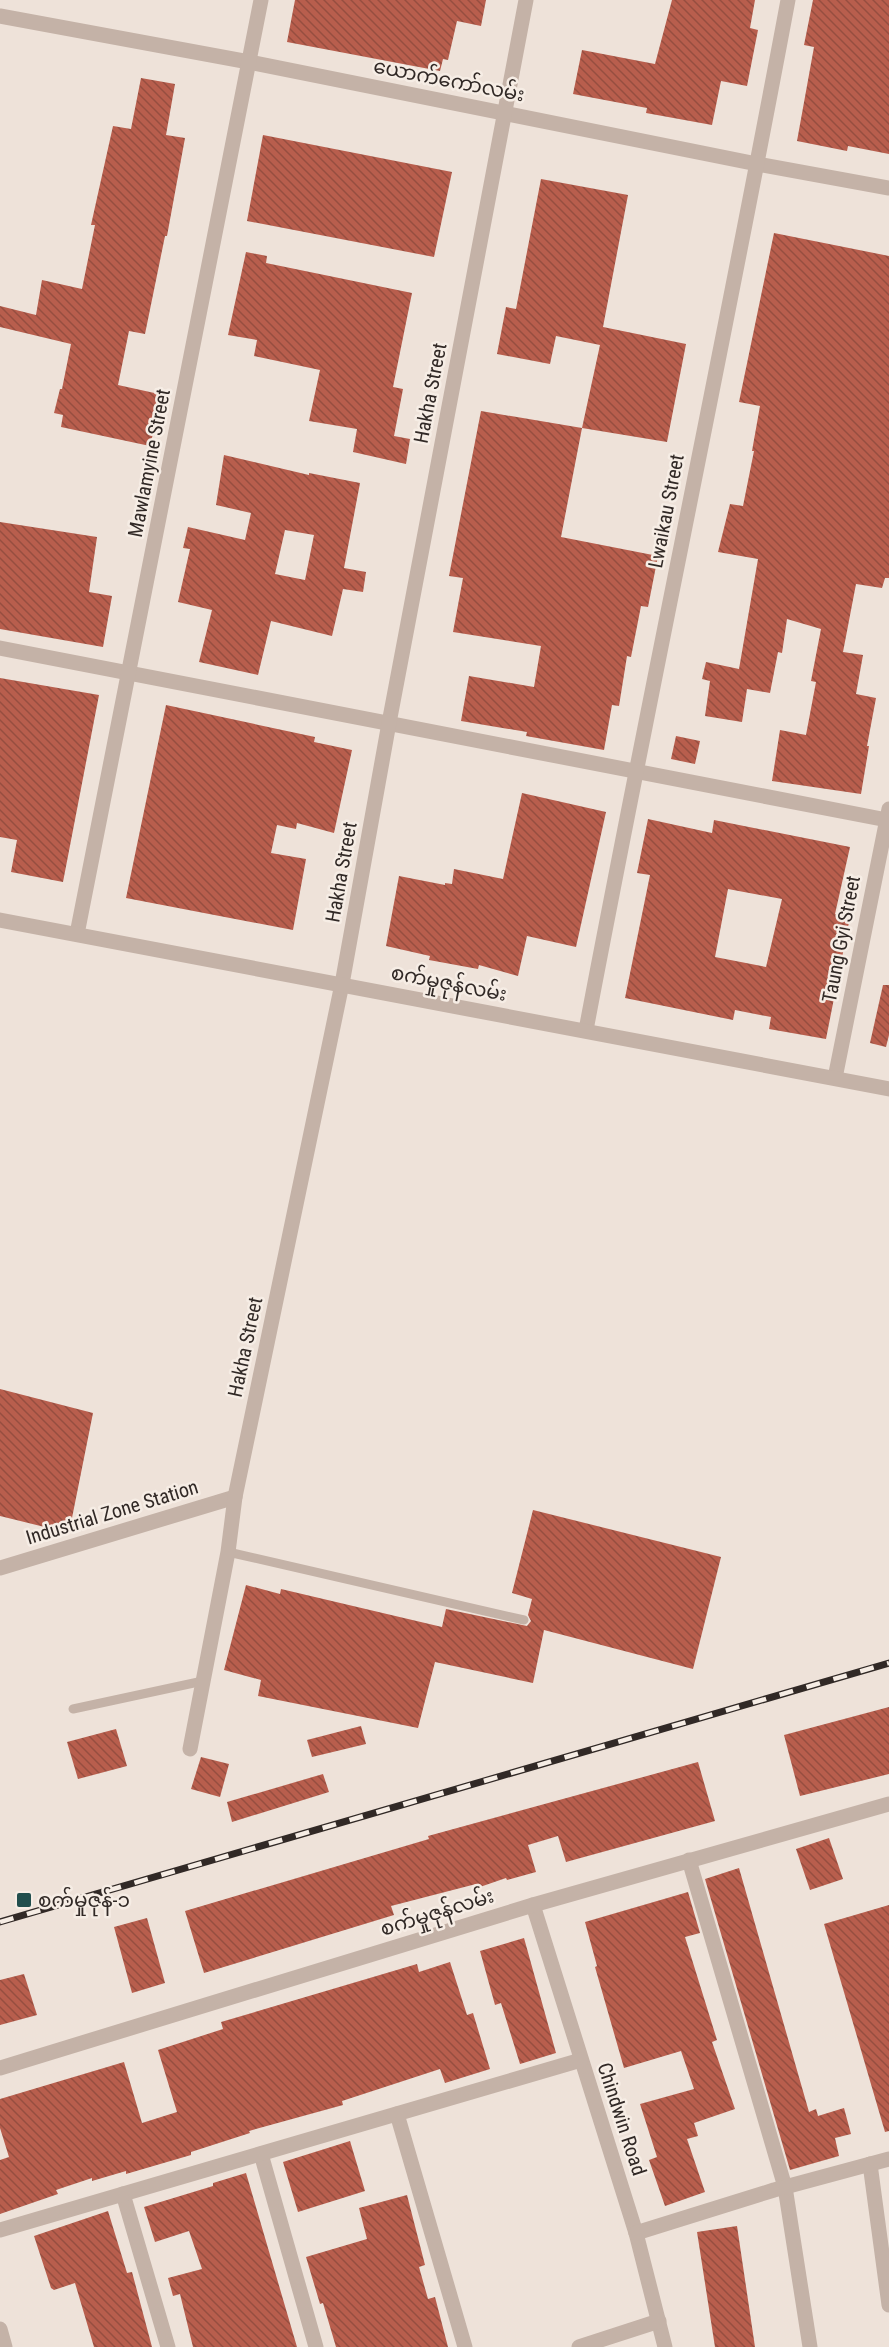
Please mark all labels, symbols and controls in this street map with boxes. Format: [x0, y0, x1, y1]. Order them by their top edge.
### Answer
street label: ယောက်ကော်လမ်း [371, 52, 527, 106]
street label: Hakha Street [409, 341, 451, 445]
street label: Mawlamyine Street [123, 387, 175, 539]
street label: Lwaikau Street [643, 452, 689, 570]
street label: Hakha Street [320, 820, 362, 924]
street label: Taung Gyi Street [817, 873, 865, 1005]
street label: စက်မှုဇုန်လမ်း [388, 958, 509, 1011]
street label: Hakha Street [223, 1295, 267, 1399]
street label: Industrial Zone Station [23, 1474, 201, 1550]
street label: စက်မှုဇုန်လမ်း [377, 1881, 498, 1945]
place label: စက်မှုဇုန်-၁ [38, 1886, 130, 1917]
marker: စက်မှုဇုန်-၁ [15, 1891, 33, 1909]
street label: Chindwin Road [592, 2060, 652, 2178]

